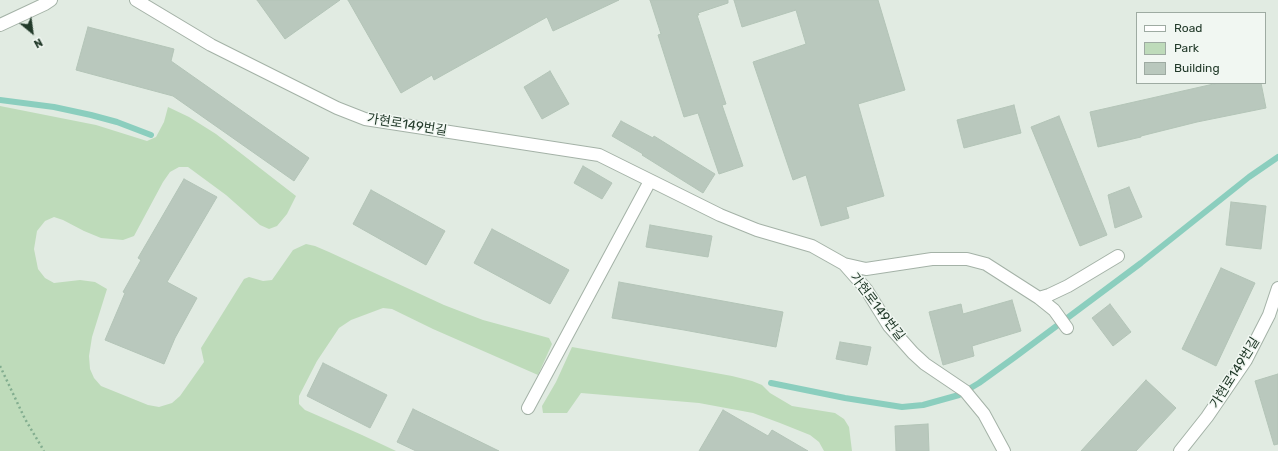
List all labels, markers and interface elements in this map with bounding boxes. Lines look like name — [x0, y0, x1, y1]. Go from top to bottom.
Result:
north arrow — [12, 12, 52, 52]
legend — [1136, 12, 1266, 84]
text: Road — [1174, 21, 1202, 35]
text: N — [31, 35, 45, 51]
text: Park — [1174, 41, 1199, 55]
text: Building — [1174, 61, 1220, 75]
street label: 가현로149번길 — [366, 111, 448, 139]
street label: 가현로149번길 — [846, 270, 908, 344]
street label: 가현로149번길 — [1207, 335, 1263, 411]

